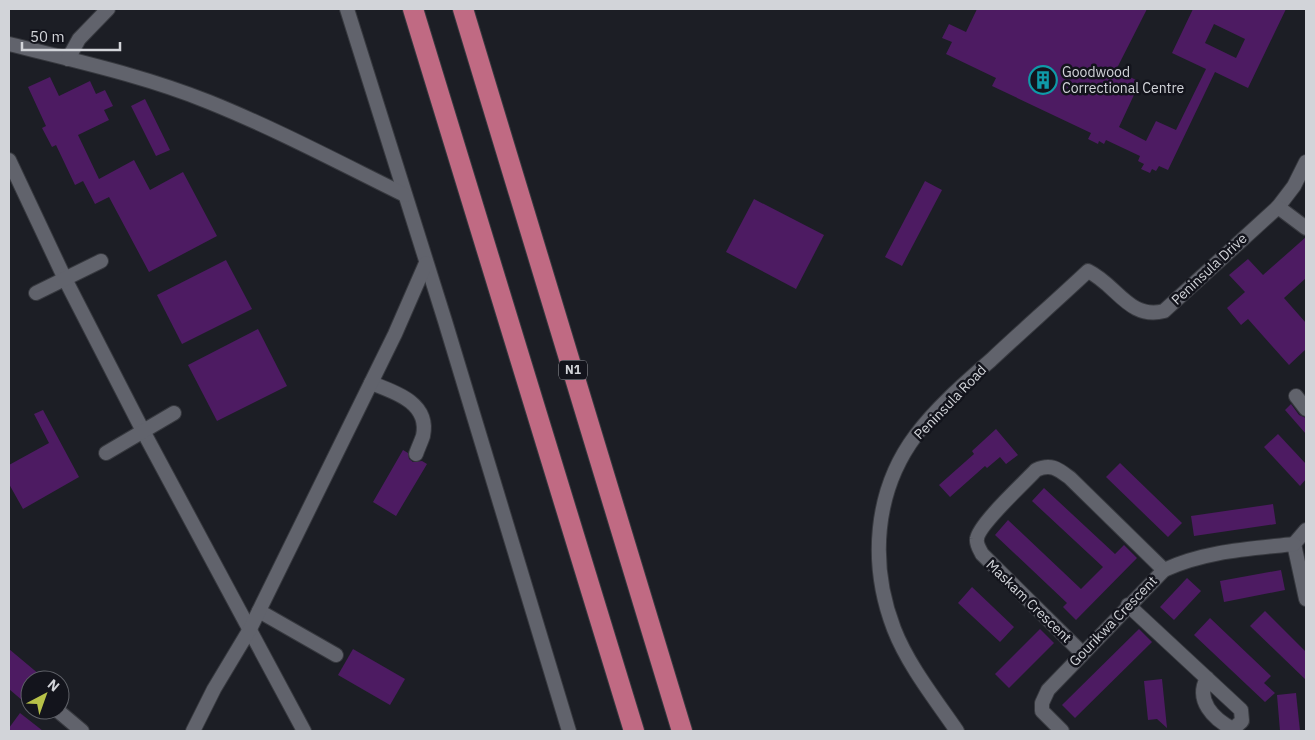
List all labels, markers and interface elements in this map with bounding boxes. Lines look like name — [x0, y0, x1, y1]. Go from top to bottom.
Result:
scale bar — [22, 20, 120, 52]
text: 50 m — [30, 27, 65, 46]
place label: Goodwood Correctional Centre — [1062, 63, 1185, 97]
building icon: Goodwood Correctional Centre — [1028, 65, 1058, 95]
street label: Peninsula Drive — [1167, 229, 1251, 309]
road number: N1 — [559, 360, 587, 380]
street label: Peninsula Road — [910, 361, 990, 443]
street label: Maskam Crescent — [983, 556, 1076, 646]
street label: Gourikwa Crescent — [1065, 572, 1161, 670]
north arrow — [20, 670, 70, 720]
text: N — [44, 675, 63, 695]

